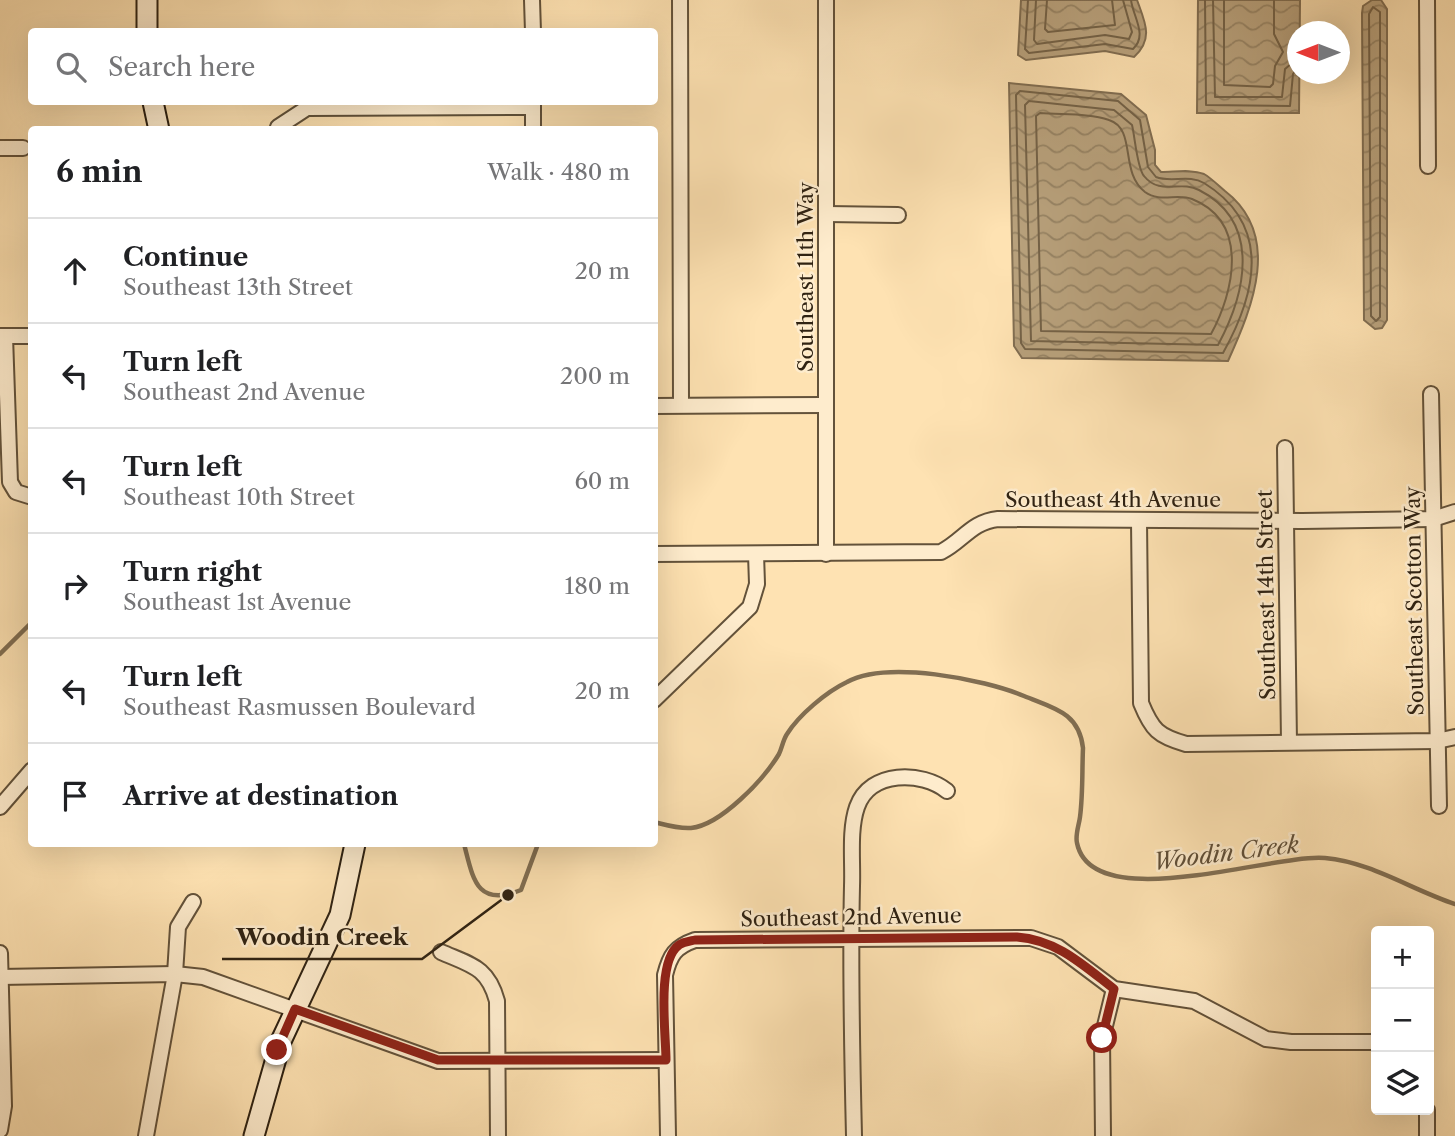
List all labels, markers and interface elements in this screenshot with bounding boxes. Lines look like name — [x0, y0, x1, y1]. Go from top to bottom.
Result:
north arrow — [1287, 21, 1350, 84]
search box — [28, 28, 658, 105]
icon: search — [52, 48, 90, 86]
text: Search here — [108, 51, 255, 83]
text: 6 min — [56, 153, 143, 190]
text: Walk · 480 m — [487, 158, 630, 186]
street label: Southeast 11th Way — [793, 182, 818, 372]
text: Continue — [123, 241, 248, 273]
icon: ahead — [56, 252, 94, 290]
text: 20 m — [575, 257, 630, 285]
text: Southeast 13th Street — [123, 273, 353, 301]
text: Turn left — [123, 346, 242, 378]
icon: left — [56, 357, 94, 395]
text: 200 m — [560, 362, 630, 390]
text: Southeast 2nd Avenue — [123, 378, 365, 406]
text: Turn left — [123, 451, 242, 483]
icon: left — [56, 462, 94, 500]
text: 60 m — [574, 467, 630, 495]
text: Southeast 10th Street — [123, 483, 355, 511]
street label: Southeast Scotton Way — [1399, 486, 1428, 716]
street label: Southeast 4th Avenue — [1005, 487, 1221, 512]
street label: Southeast 14th Street — [1252, 489, 1280, 700]
text: Turn right — [123, 556, 262, 588]
icon: right — [56, 567, 94, 605]
text: 180 m — [565, 572, 630, 600]
text: Southeast 1st Avenue — [123, 588, 351, 616]
text: Turn left — [123, 661, 242, 693]
icon: left — [56, 672, 94, 710]
text: 20 m — [575, 677, 630, 705]
text: Southeast Rasmussen Boulevard — [123, 693, 476, 721]
icon: arrive — [56, 777, 94, 815]
text: Arrive at destination — [123, 780, 398, 812]
water label: Woodin Creek — [1151, 830, 1301, 876]
street label: Southeast 2nd Avenue — [740, 903, 962, 931]
callout: Woodin Creek — [222, 915, 422, 959]
text: Woodin Creek — [235, 923, 409, 951]
map controls — [1371, 926, 1434, 1115]
button: + — [1371, 926, 1434, 989]
button: − — [1371, 989, 1434, 1052]
route start — [1086, 1022, 1117, 1053]
route end — [261, 1034, 292, 1065]
button: layers — [1371, 1052, 1434, 1115]

